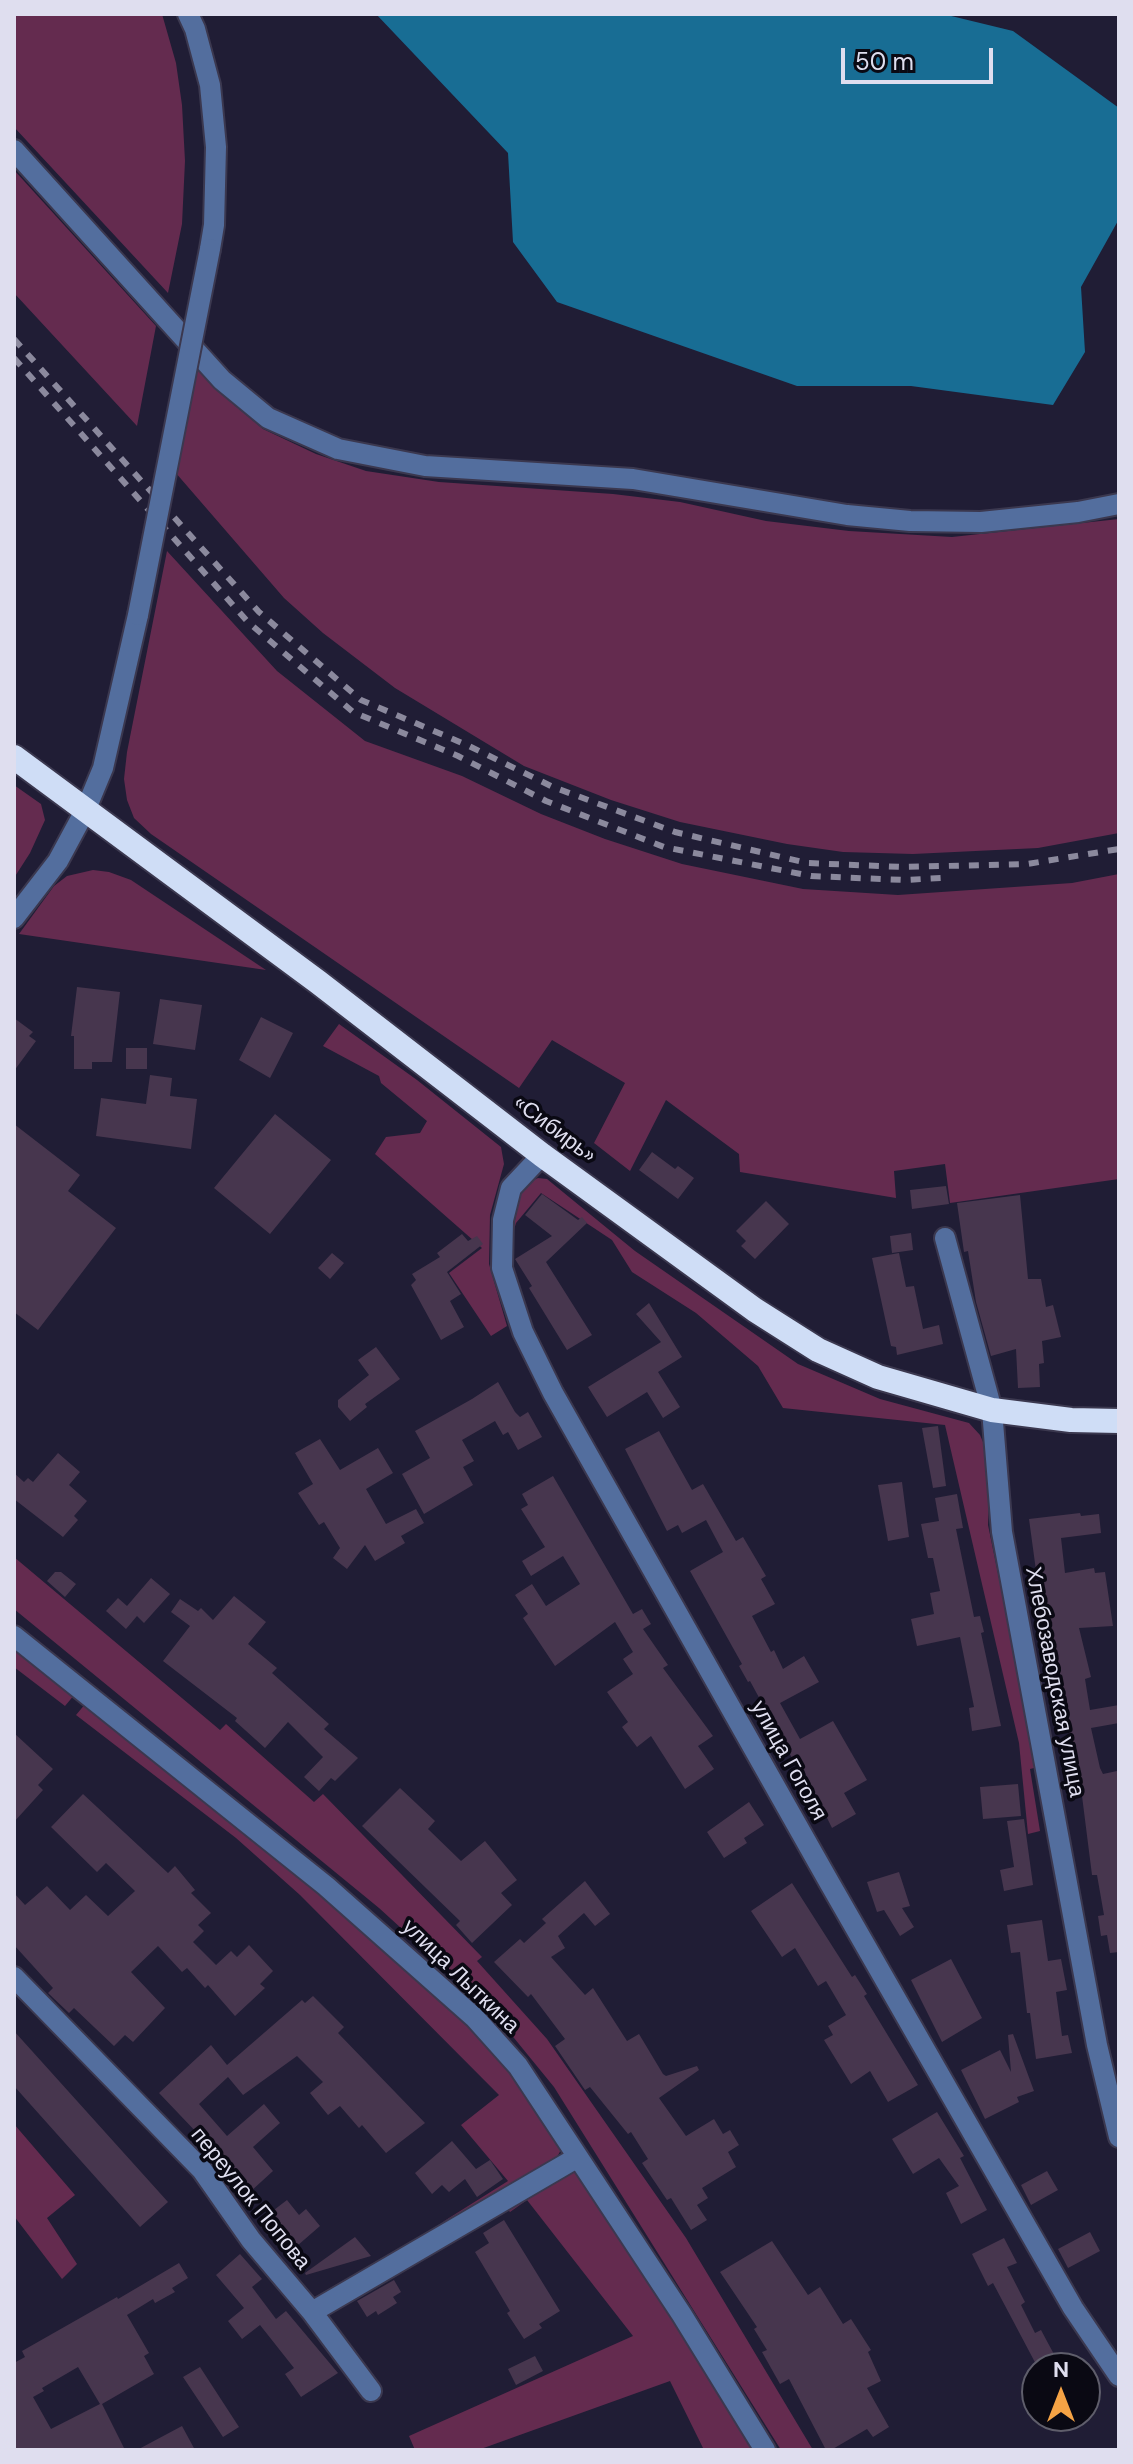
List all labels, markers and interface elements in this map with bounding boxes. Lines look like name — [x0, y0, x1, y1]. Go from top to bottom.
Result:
scale bar — [845, 32, 997, 82]
text: 50 m — [855, 46, 914, 77]
street label: «Сибирь» — [507, 1090, 601, 1170]
street label: Хлебозаводская улица — [1019, 1565, 1089, 1799]
street label: улица Гоголя — [744, 1696, 832, 1826]
street label: улица Лыткина — [396, 1914, 524, 2040]
street label: переулок Попова — [185, 2122, 315, 2276]
north arrow — [1021, 2352, 1101, 2432]
text: N — [1053, 2355, 1069, 2384]

